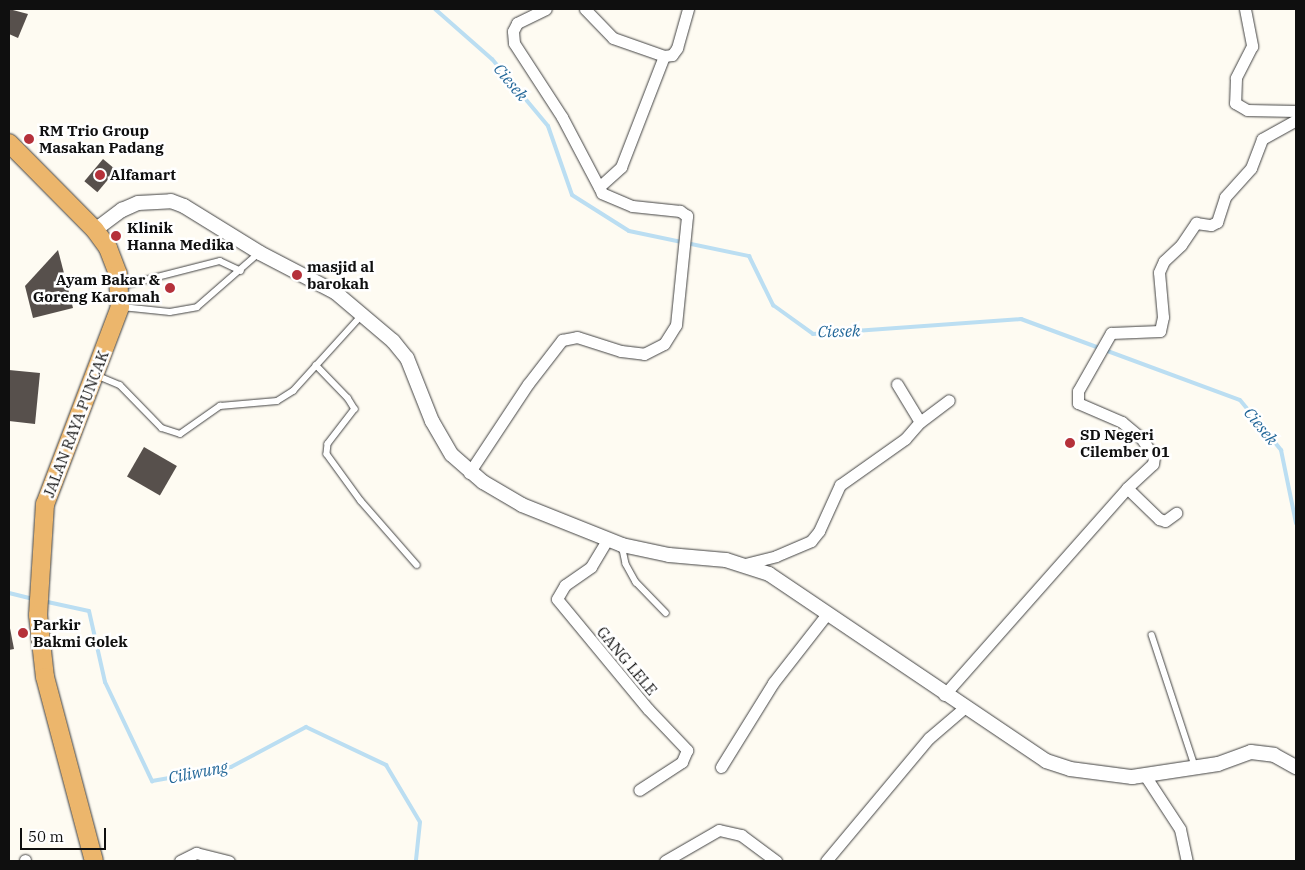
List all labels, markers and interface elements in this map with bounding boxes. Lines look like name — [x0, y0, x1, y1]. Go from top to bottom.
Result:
water label: Ciesek — [490, 59, 532, 105]
place label: RM Trio Group Masakan Padang — [39, 121, 164, 156]
marker: RM Trio Group Masakan Padang — [23, 133, 35, 145]
place label: Alfamart — [110, 166, 176, 184]
marker: Alfamart — [94, 169, 106, 181]
place label: Klinik Hanna Medika — [127, 218, 234, 253]
marker: Klinik Hanna Medika — [109, 229, 123, 243]
place label: masjid al barokah — [307, 257, 374, 292]
marker: masjid al barokah — [291, 269, 303, 281]
place label: Ayam Bakar & Goreng Karomah — [33, 270, 160, 305]
marker: Ayam Bakar & Goreng Karomah — [164, 282, 176, 294]
water label: Ciesek — [817, 321, 861, 341]
street label: JALAN RAYA PUNCAK — [40, 348, 112, 500]
water label: Ciesek — [1240, 403, 1282, 449]
place label: SD Negeri Cilember 01 — [1080, 425, 1170, 460]
marker: SD Negeri Cilember 01 — [1064, 437, 1076, 449]
place label: Parkir Bakmi Golek — [33, 615, 128, 650]
street label: GANG LELE — [593, 623, 661, 699]
marker: Parkir Bakmi Golek — [17, 627, 29, 639]
water label: Ciliwung — [167, 757, 229, 787]
scale bar — [22, 818, 109, 850]
text: 50 m — [28, 827, 64, 846]

